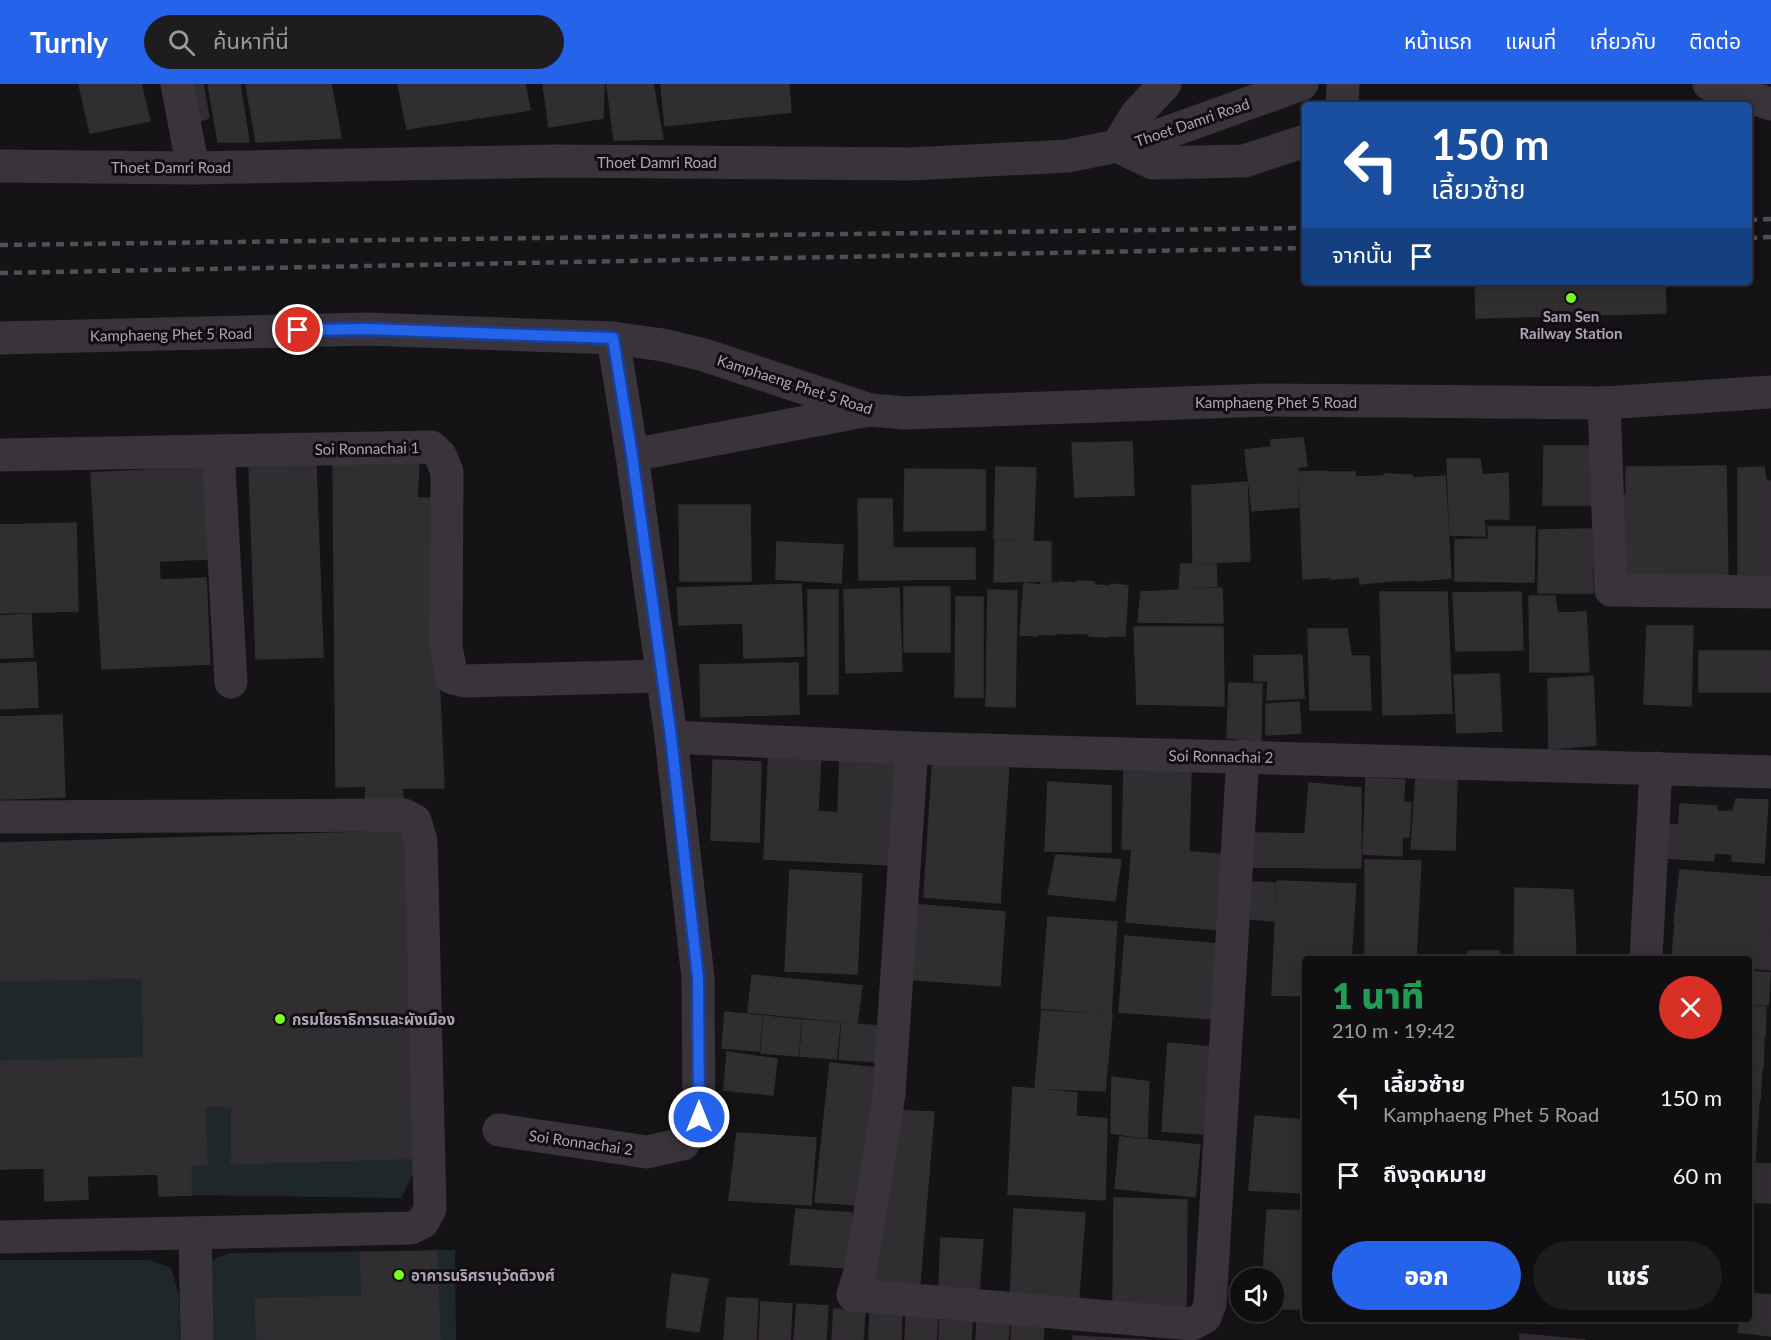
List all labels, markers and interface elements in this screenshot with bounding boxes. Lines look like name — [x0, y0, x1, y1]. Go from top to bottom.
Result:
search box — [144, 15, 564, 69]
text: Turnly — [30, 25, 108, 59]
icon: search — [165, 26, 198, 59]
text: ค้นหาที่นี่ — [213, 27, 289, 54]
text: หน้าแรก — [1404, 28, 1472, 53]
text: แผนที่ — [1505, 28, 1556, 53]
text: เกี่ยวกับ — [1589, 28, 1656, 53]
text: ติดต่อ — [1689, 28, 1741, 53]
street label: Thoet Damri Road — [1132, 94, 1252, 150]
text: 150 m — [1431, 119, 1549, 169]
icon: left — [1332, 126, 1410, 204]
street label: Thoet Damri Road — [597, 153, 717, 171]
street label: Thoet Damri Road — [111, 158, 231, 176]
text: เลี้ยวซ้าย — [1431, 172, 1525, 205]
icon: arrive — [1405, 240, 1438, 273]
text: จากนั้น — [1332, 241, 1393, 268]
marker: Sam Sen Railway Station — [1564, 291, 1578, 305]
pin — [272, 304, 323, 355]
place label: Sam Sen Railway Station — [1520, 307, 1622, 342]
icon: arrive — [281, 313, 314, 346]
street label: Kamphaeng Phet 5 Road — [90, 324, 252, 344]
street label: Kamphaeng Phet 5 Road — [715, 350, 875, 418]
street label: Kamphaeng Phet 5 Road — [1195, 393, 1357, 411]
street label: Soi Ronnachai 1 — [314, 438, 420, 458]
street label: Soi Ronnachai 2 — [1168, 746, 1274, 766]
text: 1 นาที — [1332, 973, 1424, 1017]
button: close — [1659, 976, 1722, 1039]
place label: กรมโยธาธิการและผังเมือง — [292, 1010, 455, 1028]
marker: กรมโยธาธิการและผังเมือง — [273, 1012, 287, 1026]
text: 210 m · 19:42 — [1332, 1018, 1455, 1042]
text: เลี้ยวซ้าย — [1383, 1070, 1465, 1097]
icon: left — [1332, 1081, 1365, 1114]
text: 150 m — [1660, 1084, 1722, 1111]
position arrow — [667, 1085, 731, 1149]
text: Kamphaeng Phet 5 Road — [1383, 1102, 1599, 1126]
street label: Soi Ronnachai 2 — [528, 1126, 634, 1158]
icon: arrive — [1332, 1159, 1365, 1192]
text: ถึงจุดหมาย — [1383, 1160, 1487, 1187]
text: 60 m — [1673, 1162, 1722, 1189]
button: ออก — [1332, 1241, 1521, 1310]
button: แชร์ — [1533, 1241, 1722, 1310]
place label: อาคารนริศรานุวัดติวงศ์ — [411, 1266, 555, 1285]
marker: อาคารนริศรานุวัดติวงศ์ — [392, 1268, 406, 1282]
map controls — [1230, 1268, 1284, 1322]
button: sound — [1230, 1268, 1284, 1322]

